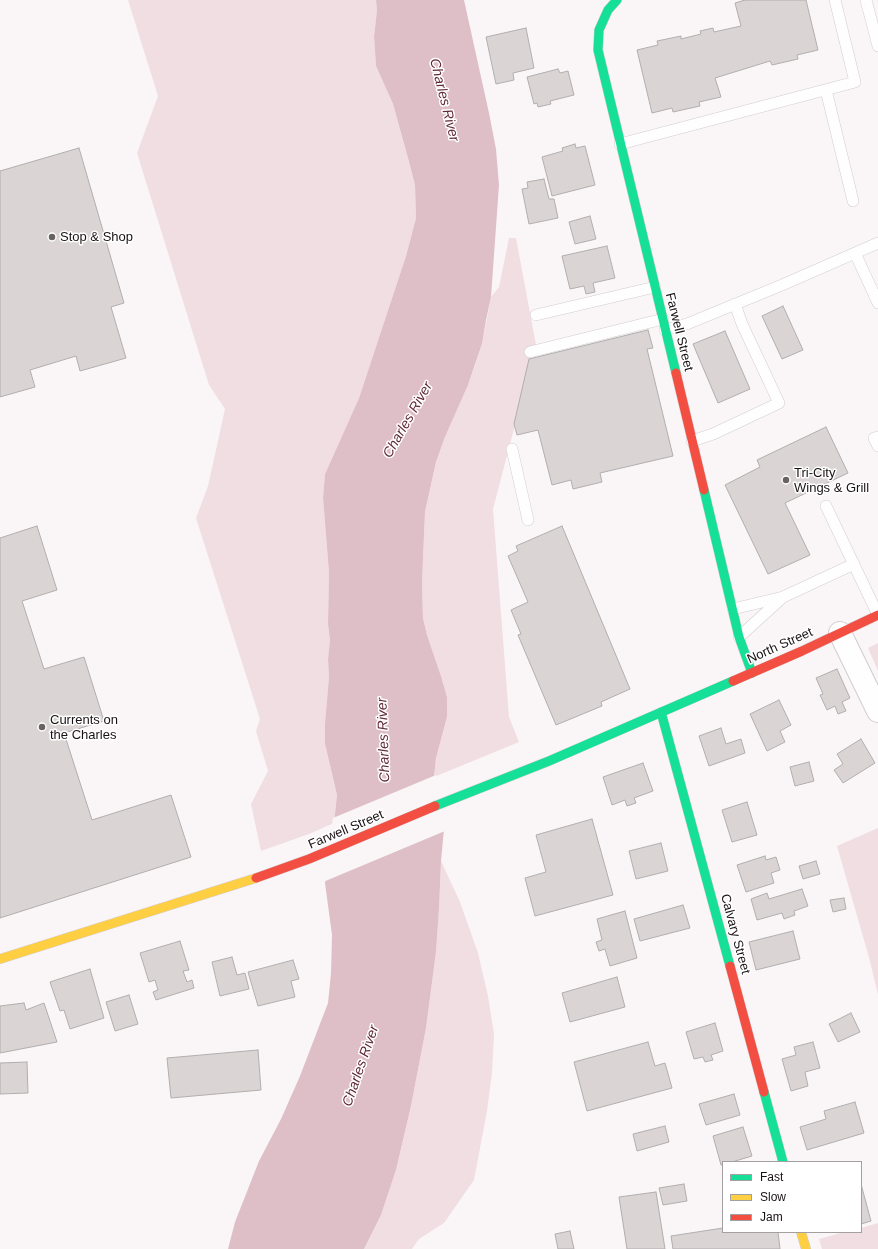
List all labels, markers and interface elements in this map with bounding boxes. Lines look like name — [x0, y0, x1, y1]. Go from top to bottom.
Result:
water label: Charles River — [426, 57, 462, 143]
place label: Stop & Shop — [60, 229, 133, 245]
marker: Stop & Shop — [47, 232, 57, 242]
street label: Farwell Street — [662, 291, 696, 373]
water label: Charles River — [380, 379, 436, 461]
place label: Tri-City Wings & Grill — [794, 465, 869, 496]
marker: Tri-City Wings & Grill — [781, 475, 791, 485]
street label: North Street — [745, 625, 815, 667]
water label: Charles River — [374, 697, 394, 783]
place label: Currents on the Charles — [50, 712, 118, 743]
marker: Currents on the Charles — [37, 722, 47, 732]
street label: Farwell Street — [306, 807, 386, 853]
street label: Calvary Street — [717, 892, 753, 976]
water label: Charles River — [339, 1023, 383, 1109]
legend — [722, 1161, 862, 1233]
text: Fast — [760, 1170, 783, 1184]
text: Slow — [760, 1190, 786, 1204]
text: Jam — [760, 1210, 783, 1224]

